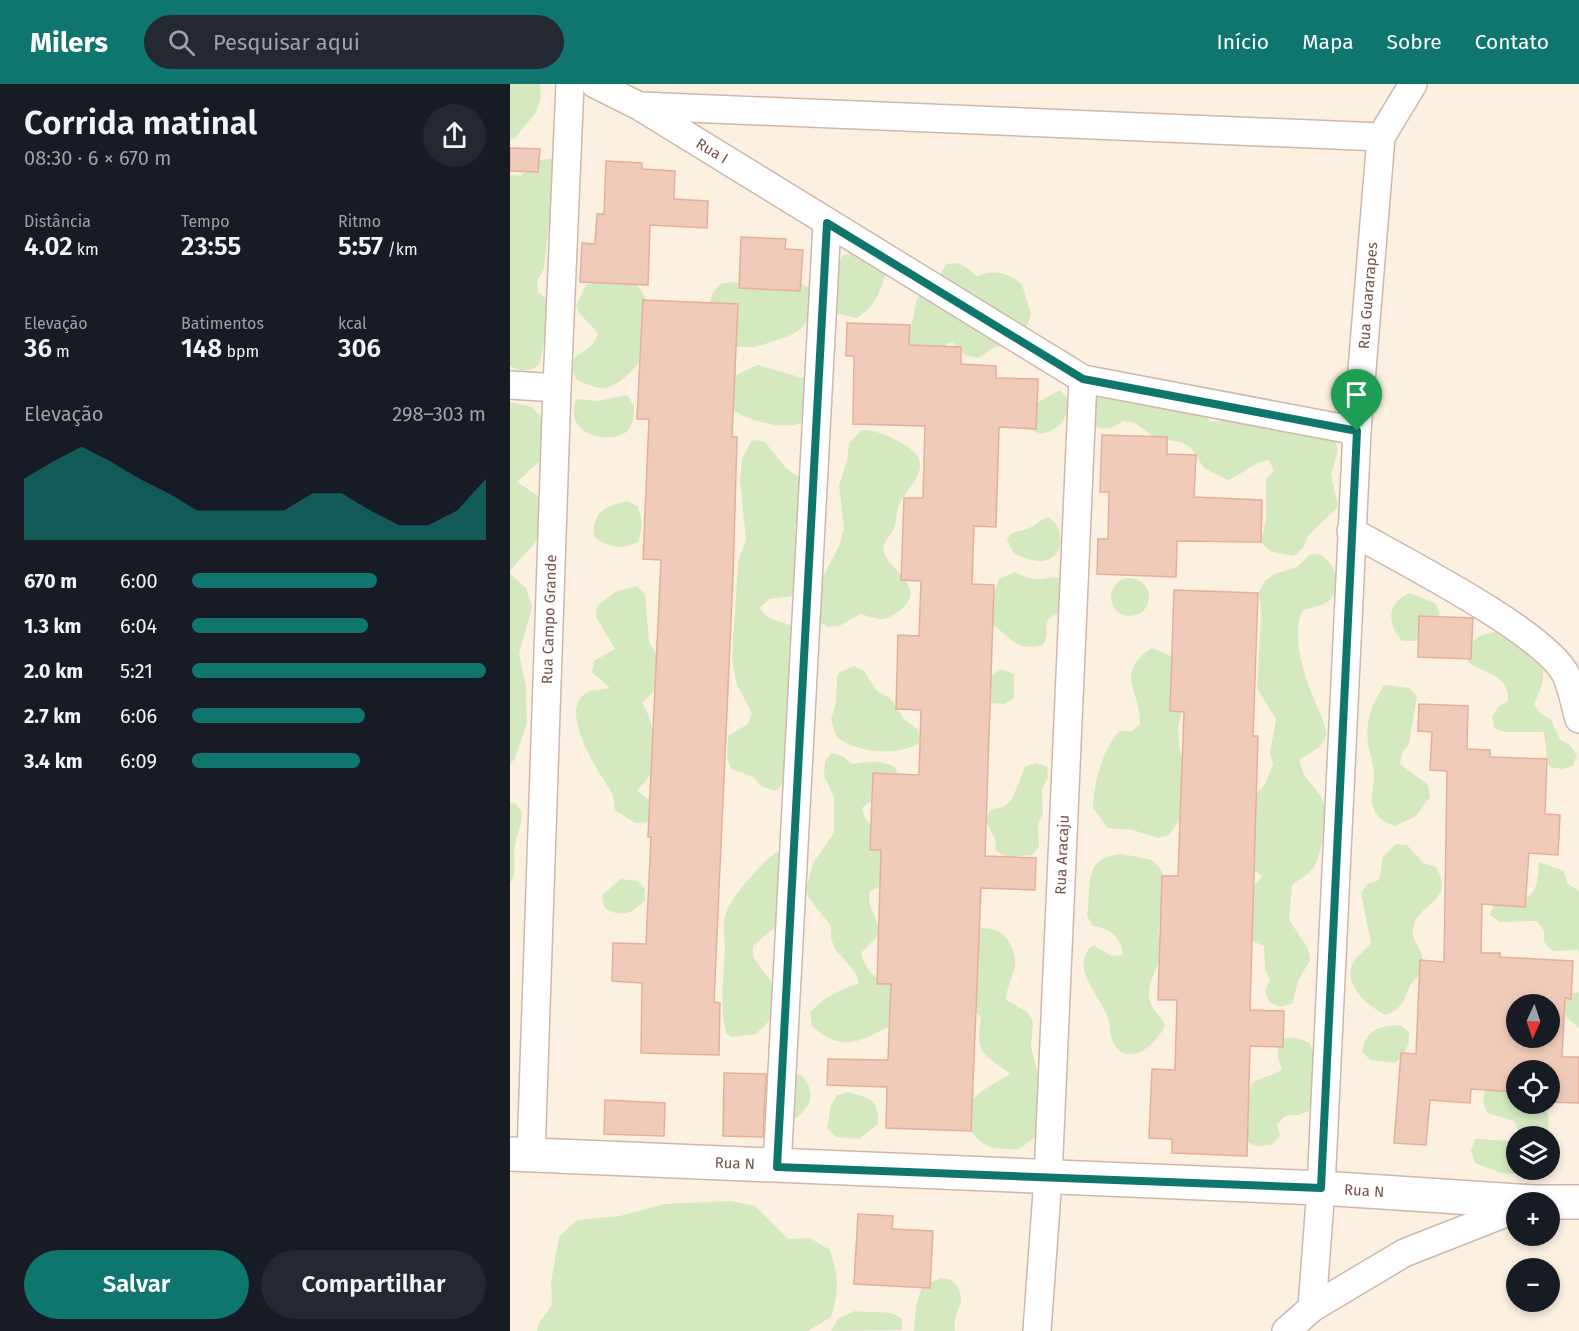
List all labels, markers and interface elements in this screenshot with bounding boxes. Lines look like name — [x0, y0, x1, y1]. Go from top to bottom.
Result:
search box — [144, 15, 564, 69]
text: Milers — [30, 26, 108, 59]
icon: search — [165, 26, 198, 59]
text: Pesquisar aqui — [213, 29, 360, 56]
text: Início — [1216, 29, 1269, 55]
text: Mapa — [1302, 29, 1354, 55]
text: Sobre — [1387, 29, 1442, 55]
text: Contato — [1475, 29, 1549, 55]
text: Corrida matinal — [24, 103, 257, 143]
button: share — [423, 104, 486, 167]
street label: Rua I — [693, 134, 731, 168]
text: 08:30 · 6 × 670 m — [24, 146, 171, 170]
text: Distância — [24, 212, 91, 231]
text: Tempo — [181, 212, 230, 231]
text: Ritmo — [338, 212, 381, 231]
text: 4.02 — [24, 231, 72, 262]
text: 23:55 — [181, 231, 241, 262]
text: 5:57 — [338, 231, 383, 262]
text: km — [72, 240, 99, 259]
text: /km — [383, 240, 418, 259]
street label: Rua Guararapes — [1355, 241, 1381, 350]
text: Elevação — [24, 314, 88, 333]
text: Batimentos — [181, 314, 264, 333]
text: kcal — [338, 314, 367, 333]
text: 36 — [24, 333, 52, 364]
text: 148 — [181, 333, 222, 364]
text: 306 — [338, 333, 381, 364]
text: m — [52, 342, 70, 361]
text: bpm — [222, 342, 259, 361]
pin — [1331, 369, 1382, 431]
icon: arrive — [1340, 378, 1373, 411]
text: Elevação — [24, 402, 103, 426]
text: 298–303 m — [392, 402, 486, 426]
street label: Rua Campo Grande — [538, 554, 560, 684]
text: 670 m — [24, 569, 77, 593]
text: 6:00 — [120, 569, 158, 593]
text: 1.3 km — [24, 614, 81, 638]
text: 6:04 — [120, 614, 157, 638]
text: 2.0 km — [24, 659, 83, 683]
text: 5:21 — [120, 659, 153, 683]
text: 2.7 km — [24, 704, 81, 728]
text: 6:06 — [120, 704, 157, 728]
text: 3.4 km — [24, 749, 83, 773]
text: 6:09 — [120, 749, 157, 773]
street label: Rua Aracaju — [1051, 814, 1073, 895]
north arrow — [1506, 994, 1560, 1048]
map controls — [1506, 994, 1560, 1312]
button: locate — [1506, 1060, 1560, 1114]
button: layers — [1506, 1126, 1560, 1180]
street label: Rua N — [714, 1154, 755, 1173]
street label: Rua N — [1344, 1181, 1385, 1201]
button: + — [1506, 1192, 1560, 1246]
button: Salvar — [24, 1250, 249, 1319]
button: Compartilhar — [261, 1250, 486, 1319]
button: − — [1506, 1258, 1560, 1312]

